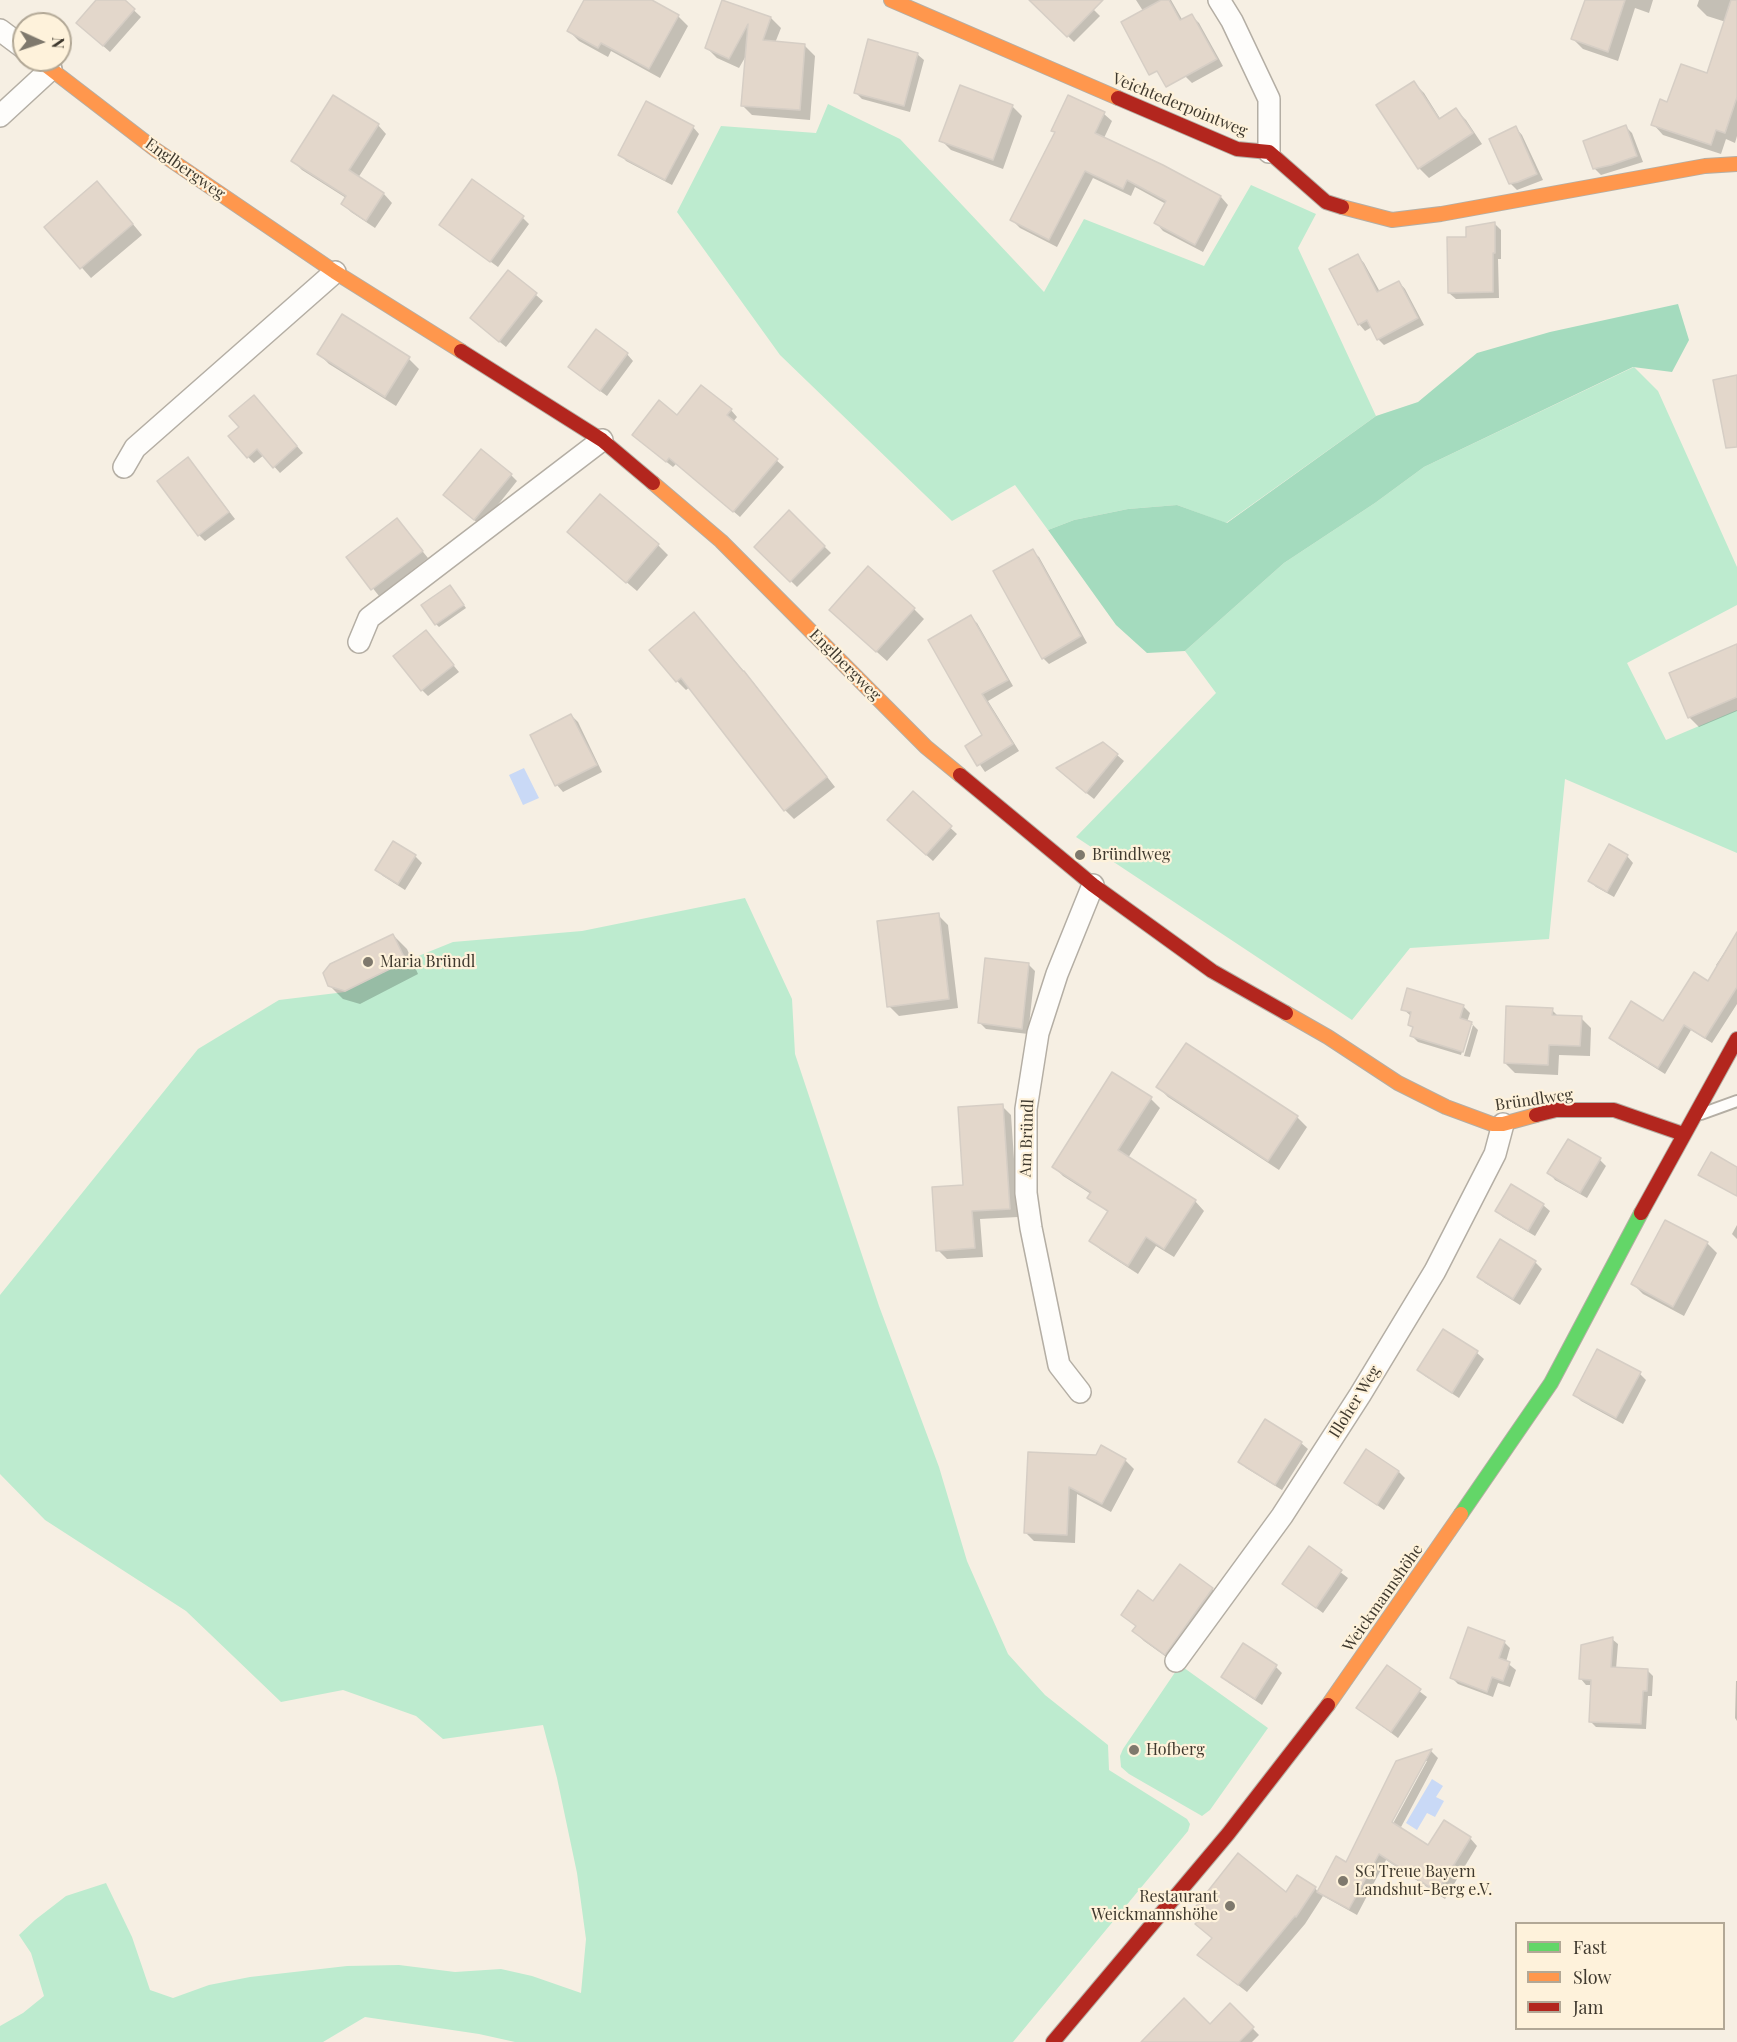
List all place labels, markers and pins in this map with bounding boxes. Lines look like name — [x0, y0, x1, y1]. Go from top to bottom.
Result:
place label: Bründlweg — [1092, 845, 1170, 865]
marker: Bründlweg — [1073, 848, 1087, 862]
place label: Maria Bründl — [380, 952, 475, 972]
marker: Maria Bründl — [361, 955, 375, 969]
place label: Hofberg — [1146, 1740, 1205, 1760]
marker: Hofberg — [1127, 1743, 1141, 1757]
place label: SG Treue Bayern Landshut-Berg e.V. — [1355, 1862, 1492, 1900]
marker: SG Treue Bayern Landshut-Berg e.V. — [1336, 1874, 1350, 1888]
place label: Restaurant Weickmannshöhe — [1091, 1887, 1218, 1925]
marker: Restaurant Weickmannshöhe — [1223, 1899, 1237, 1913]

